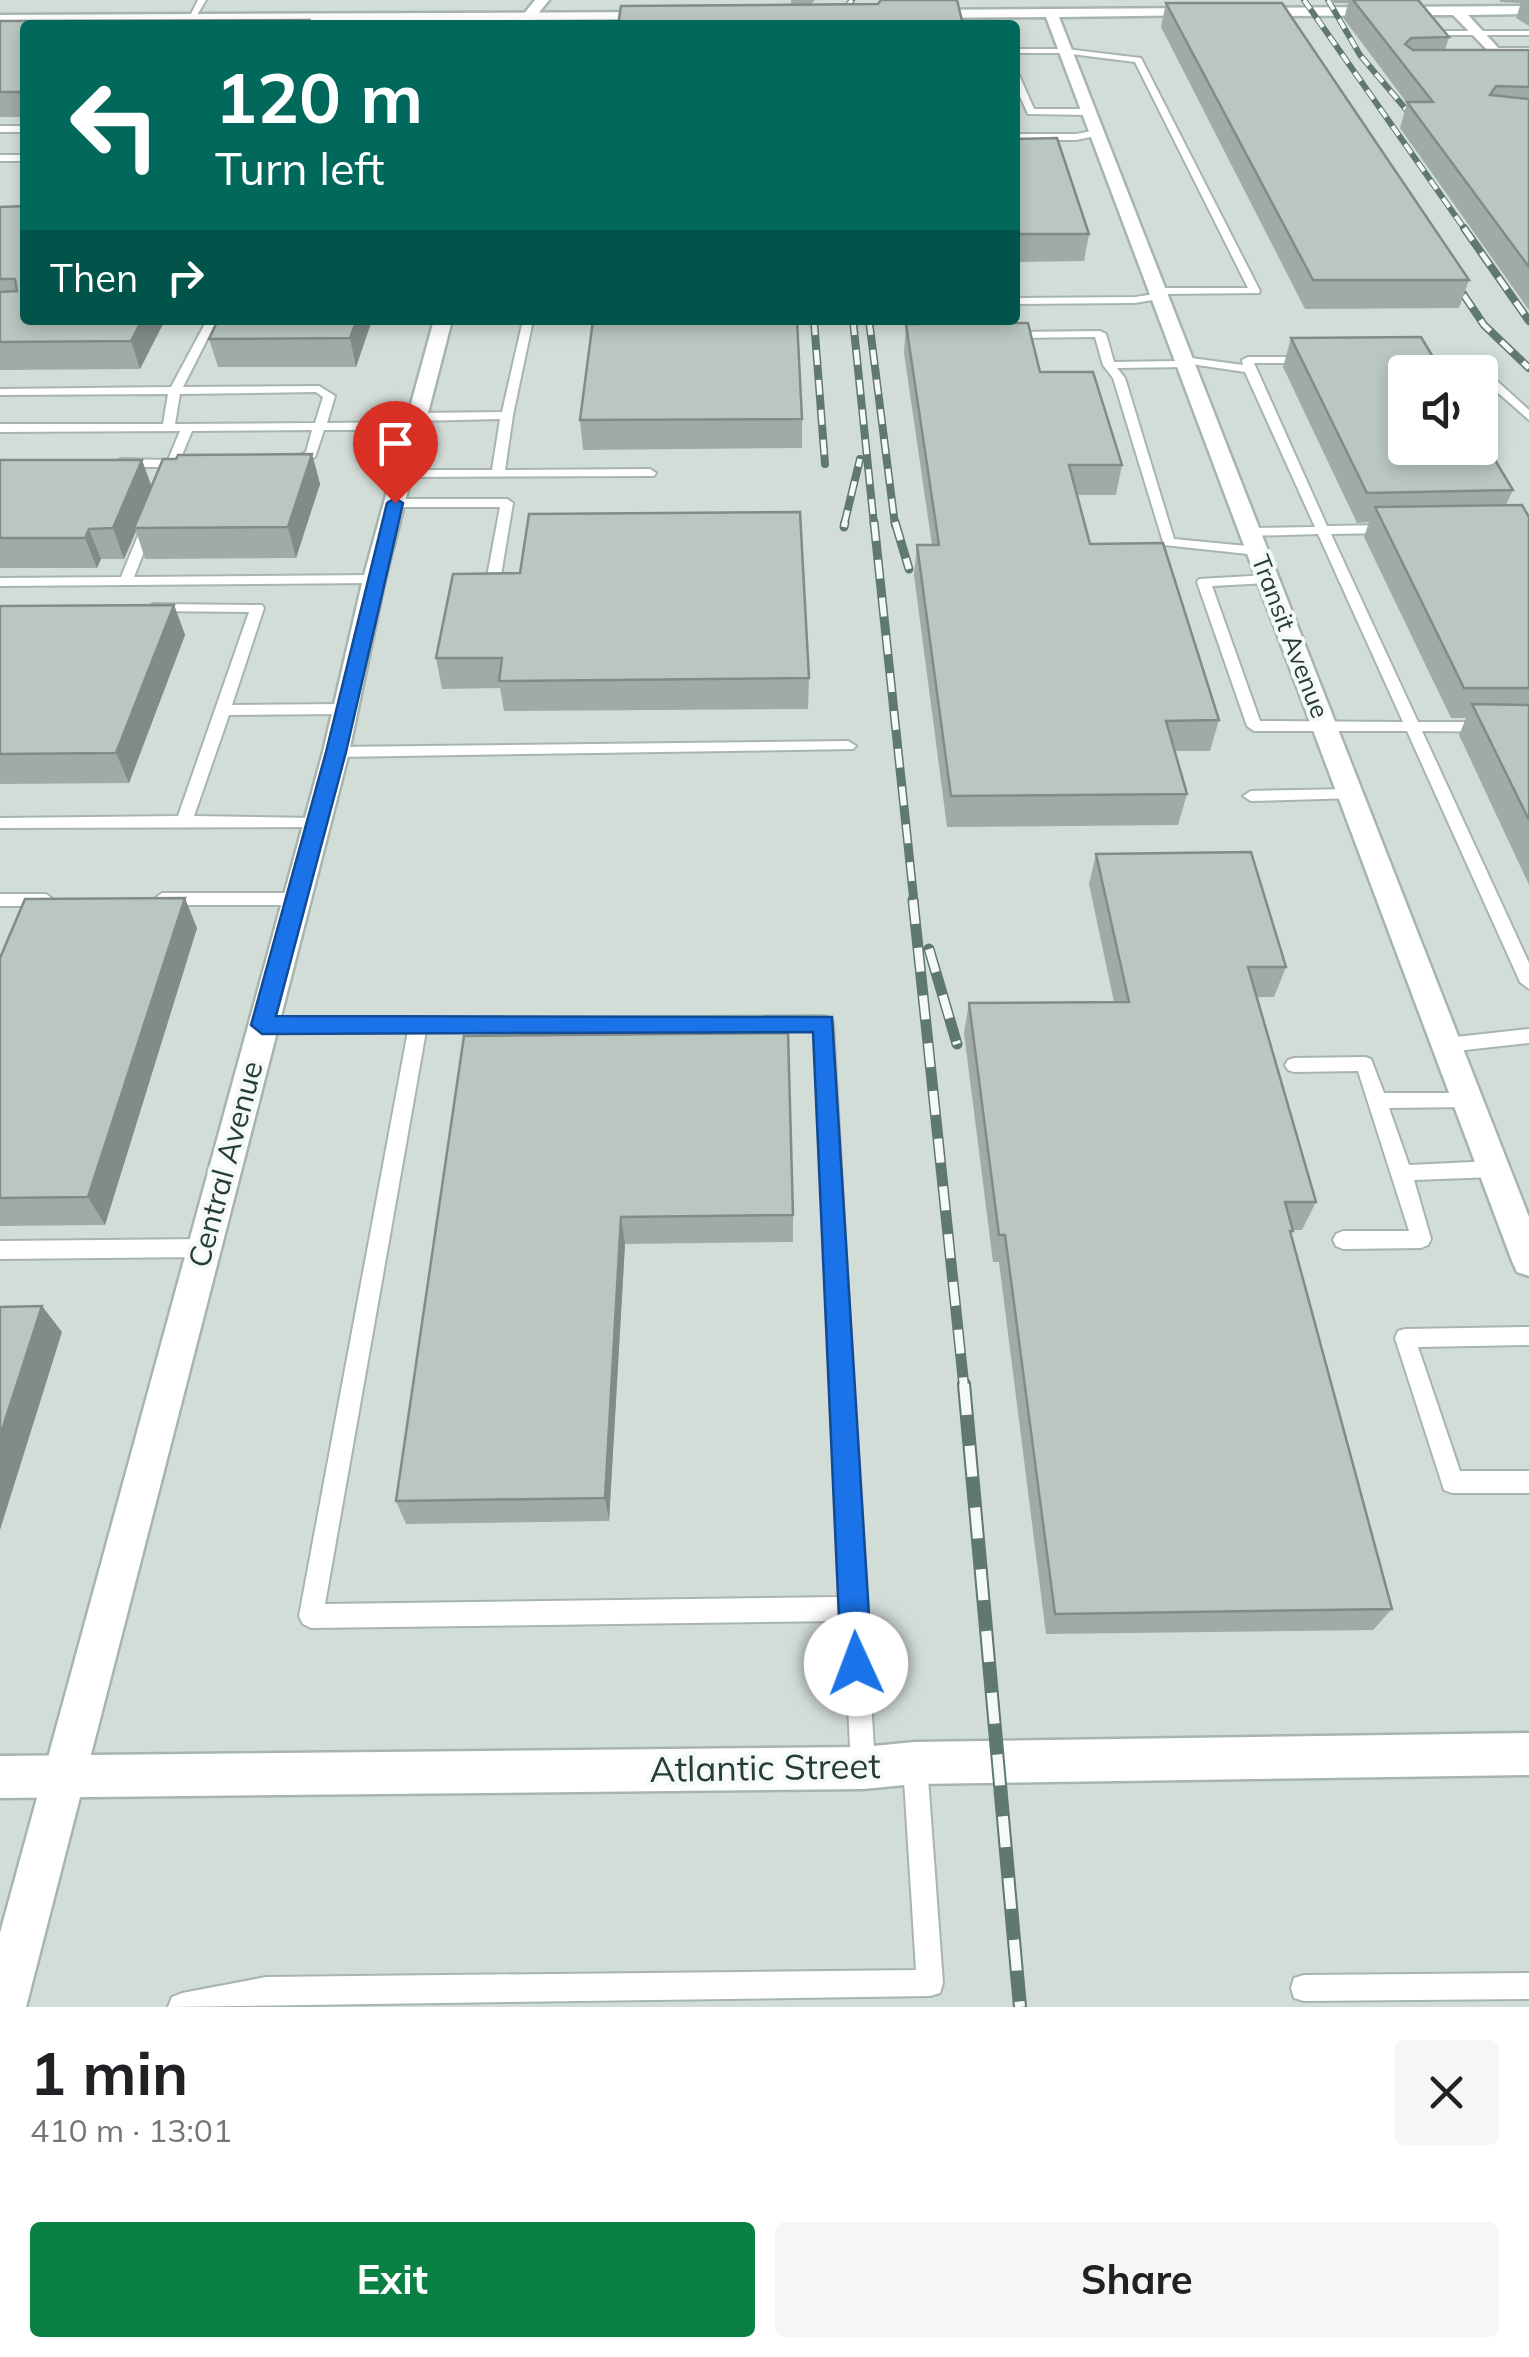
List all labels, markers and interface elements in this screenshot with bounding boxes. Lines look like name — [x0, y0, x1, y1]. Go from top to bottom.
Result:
text: 120 m — [215, 53, 423, 141]
icon: left — [50, 60, 180, 190]
text: Turn left — [215, 140, 384, 196]
icon: right — [158, 250, 213, 305]
text: Then — [50, 254, 138, 302]
map controls — [1388, 355, 1498, 465]
button: sound — [1388, 355, 1498, 465]
pin — [353, 401, 438, 504]
icon: arrive — [368, 416, 423, 471]
street label: Transit Avenue — [1246, 550, 1336, 722]
street label: Central Avenue — [179, 1057, 271, 1271]
position arrow — [804, 1612, 908, 1716]
street label: Atlantic Street — [649, 1743, 881, 1791]
text: 1 min — [30, 2035, 188, 2110]
button: close — [1394, 2040, 1499, 2145]
text: 410 m · 13:01 — [30, 2110, 232, 2150]
button: Exit — [30, 2222, 755, 2337]
button: Share — [775, 2222, 1499, 2337]

